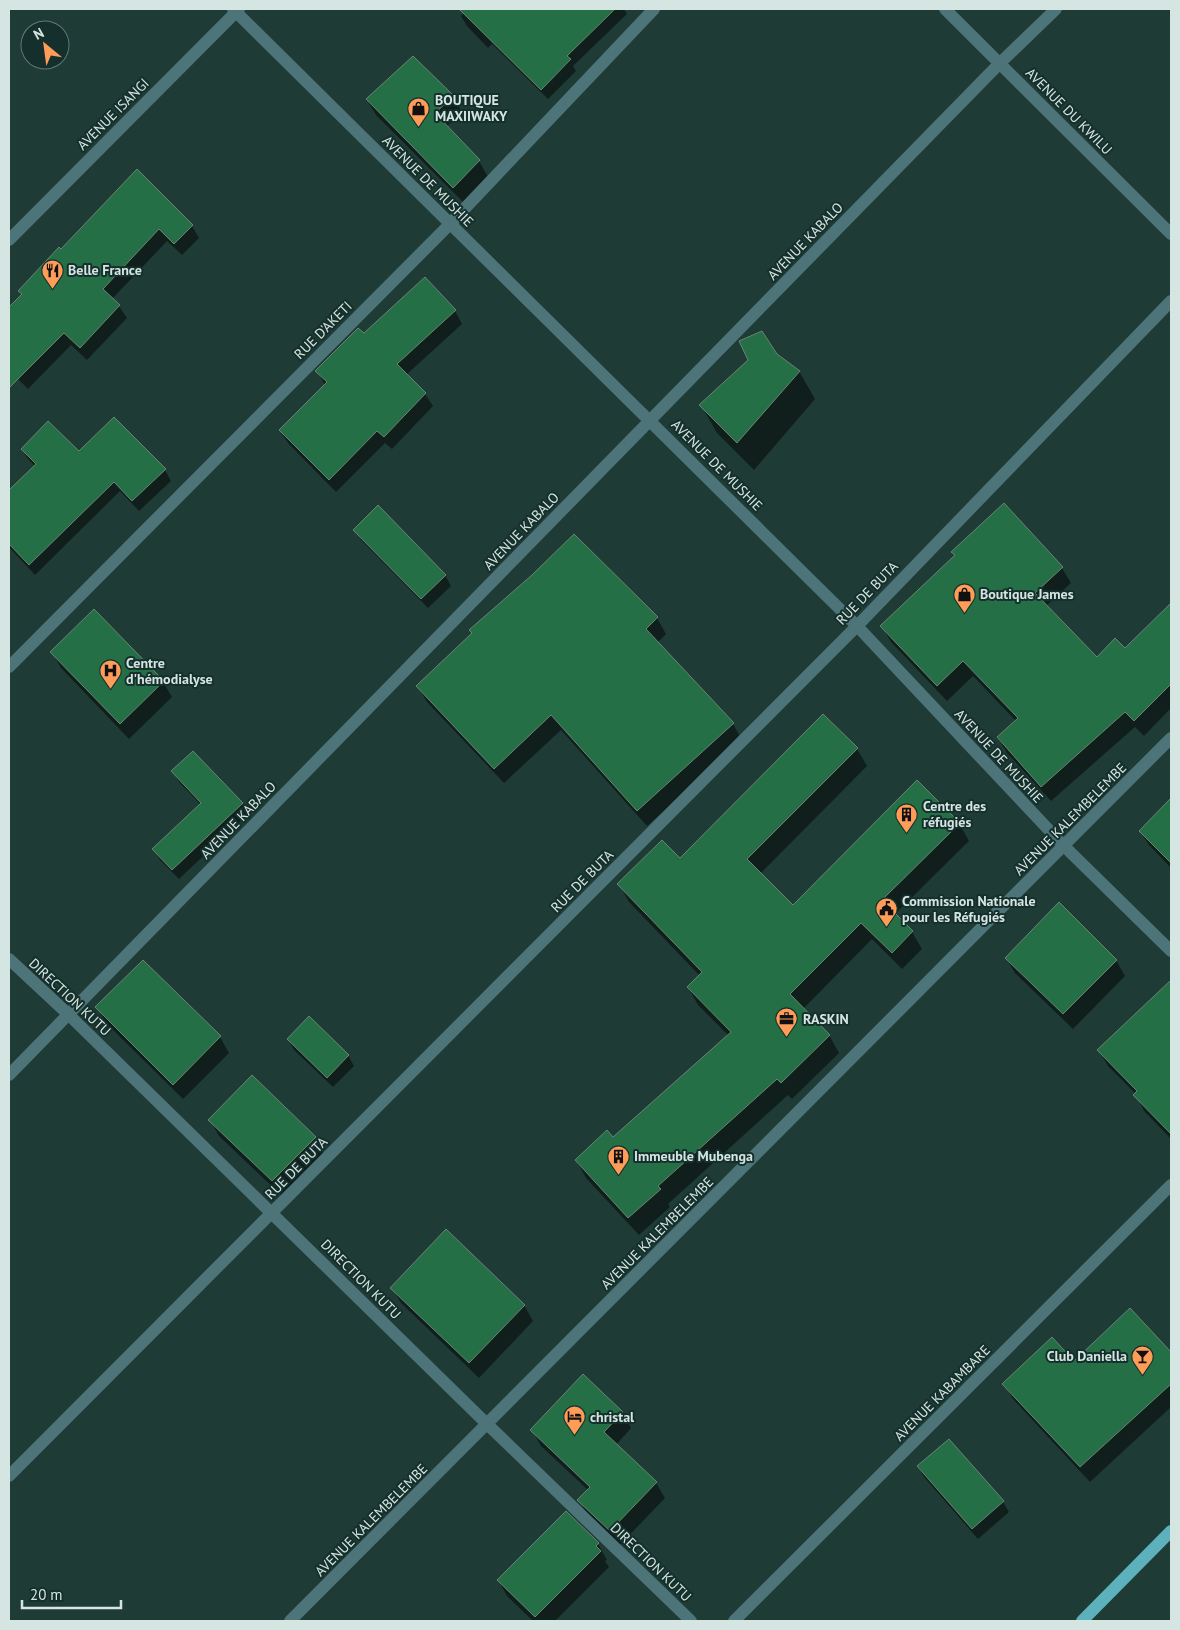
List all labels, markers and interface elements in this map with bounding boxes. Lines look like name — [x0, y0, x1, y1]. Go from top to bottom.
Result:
north arrow — [20, 20, 70, 70]
text: N — [30, 24, 47, 44]
street label: AVENUE DU KWILU — [1022, 64, 1116, 158]
street label: AVENUE ISANGI — [73, 74, 153, 154]
place label: BOUTIQUE MAXIIWAKY — [435, 91, 508, 125]
shop icon: BOUTIQUE MAXIIWAKY — [407, 96, 431, 127]
street label: AVENUE DE MUSHIE — [379, 132, 477, 230]
street label: AVENUE KABALO — [763, 198, 847, 284]
restaurant icon: Belle France — [40, 258, 64, 289]
place label: Belle France — [68, 261, 142, 279]
street label: RUE D'AKETI — [290, 297, 356, 363]
street label: AVENUE DE MUSHIE — [668, 416, 766, 514]
street label: AVENUE KABALO — [479, 488, 563, 574]
street label: RUE DE BUTA — [832, 557, 902, 629]
shop icon: Boutique James — [952, 582, 976, 613]
place label: Boutique James — [980, 585, 1074, 603]
place label: Centre d'hémodialyse — [126, 654, 213, 688]
hospital icon: Centre d'hémodialyse — [98, 659, 122, 690]
street label: AVENUE DE MUSHIE — [951, 705, 1047, 807]
street label: AVENUE KALEMBELEMBE — [1010, 759, 1130, 879]
street label: AVENUE KABALO — [196, 777, 280, 863]
place label: Centre des réfugiés — [923, 797, 986, 831]
building icon: Centre des réfugiés — [895, 802, 919, 833]
street label: RUE DE BUTA — [547, 845, 618, 916]
place label: Commission Nationale pour les Réfugiés — [902, 892, 1036, 926]
public building icon: Commission Nationale pour les Réfugiés — [874, 897, 898, 928]
street label: DIRECTION KUTU — [25, 954, 115, 1040]
office icon: RASKIN — [775, 1007, 799, 1038]
place label: RASKIN — [803, 1010, 849, 1028]
street label: RUE DE BUTA — [261, 1132, 332, 1203]
building icon: Immeuble Mubenga — [606, 1144, 630, 1175]
place label: Immeuble Mubenga — [634, 1147, 753, 1165]
street label: AVENUE KALEMBELEMBE — [597, 1173, 717, 1293]
street label: DIRECTION KUTU — [317, 1235, 405, 1323]
street label: AVENUE KABAMBARE — [890, 1341, 994, 1445]
bar icon: Club Daniella — [1131, 1344, 1155, 1375]
place label: Club Daniella — [1047, 1347, 1127, 1365]
hotel icon: christal — [562, 1405, 586, 1436]
place label: christal — [590, 1408, 635, 1426]
street label: AVENUE KALEMBELEMBE — [311, 1460, 431, 1580]
street label: DIRECTION KUTU — [607, 1519, 695, 1605]
scale bar — [22, 1578, 121, 1610]
text: 20 m — [30, 1585, 63, 1604]

